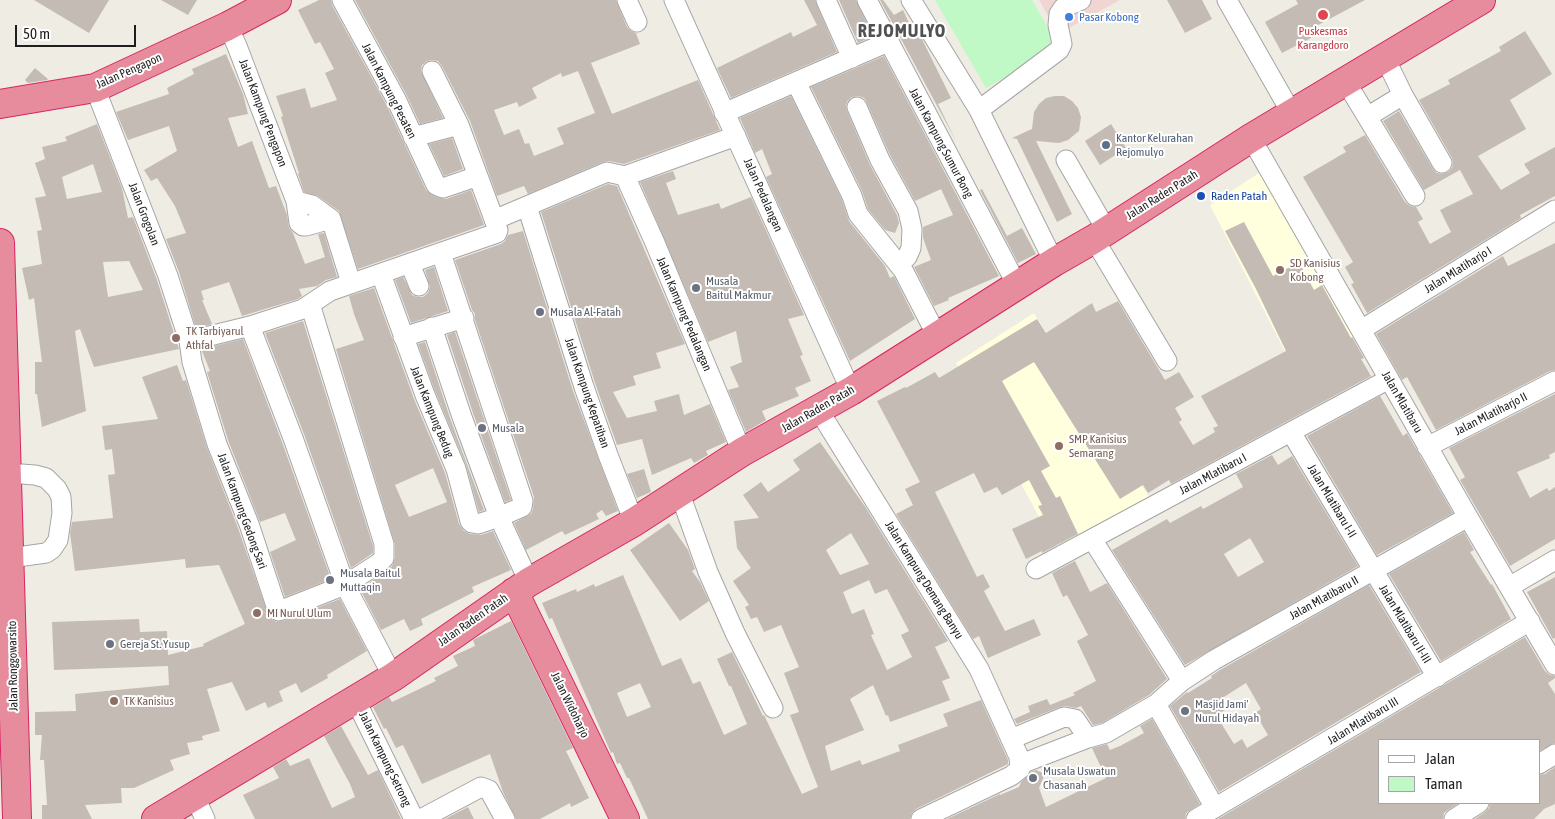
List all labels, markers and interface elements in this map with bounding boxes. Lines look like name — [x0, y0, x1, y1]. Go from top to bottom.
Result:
marker: Puskesmas Karangdoro — [1316, 8, 1330, 22]
place label: Pasar Kobong — [1079, 10, 1139, 24]
marker: Pasar Kobong — [1063, 11, 1075, 23]
scale bar — [18, 15, 139, 47]
district label: REJOMULYO — [857, 20, 947, 42]
place label: Puskesmas Karangdoro — [1297, 24, 1349, 52]
text: 50 m — [23, 25, 50, 42]
street label: Jalan Kampung Pesaten — [359, 41, 419, 141]
street label: Jalan Pengapon — [94, 50, 164, 92]
street label: Jalan Kampung Pengapon — [236, 57, 290, 169]
street label: Jalan Kampung Sumur Bong — [906, 86, 976, 200]
place label: Kantor Kelurahan Rejomulyo — [1116, 131, 1193, 159]
marker: Kantor Kelurahan Rejomulyo — [1100, 139, 1112, 151]
street label: Jalan Pedalangan — [740, 156, 786, 234]
street label: Jalan Raden Patah — [1123, 167, 1201, 223]
street label: Jalan Grogolan — [125, 180, 163, 248]
place label: Raden Patah — [1211, 189, 1267, 203]
marker: Raden Patah — [1195, 190, 1207, 202]
street label: Jalan Mlatiharjo I — [1422, 244, 1494, 296]
street label: Jalan Kampung Pedalangan — [653, 255, 715, 373]
place label: SD Kanisius Kobong — [1290, 256, 1340, 284]
marker: SD Kanisius Kobong — [1274, 264, 1286, 276]
place label: Musala Baitul Makmur — [706, 274, 771, 302]
marker: Musala Baitul Makmur — [690, 282, 702, 294]
place label: Musala Al-Fatah — [550, 305, 621, 319]
marker: Musala Al-Fatah — [534, 306, 546, 318]
place label: TK Tarbiyarul Athfal — [186, 324, 244, 352]
marker: TK Tarbiyarul Athfal — [170, 332, 182, 344]
street label: Jalan Kampung Kepatihan — [561, 336, 613, 450]
street label: Jalan Kampung Bedug — [407, 364, 457, 460]
street label: Jalan Mlatibaru — [1378, 368, 1426, 436]
street label: Jalan Raden Patah — [779, 382, 857, 436]
street label: Jalan Mlatiharjo II — [1452, 389, 1530, 439]
place label: Musala — [492, 421, 524, 435]
marker: Musala — [476, 422, 488, 434]
place label: SMP Kanisius Semarang — [1069, 432, 1126, 460]
marker: SMP Kanisius Semarang — [1053, 440, 1065, 452]
street label: Jalan Mlatibaru I — [1177, 450, 1249, 498]
street label: Jalan Kampung Gedong Sari — [214, 451, 270, 571]
street label: Jalan Mlatibaru I-II — [1304, 462, 1360, 540]
street label: Jalan Kampung Demang Banyu — [882, 518, 966, 642]
place label: Musala Baitul Muttaqin — [340, 566, 401, 594]
street label: Jalan Mlatibaru II — [1287, 573, 1361, 623]
marker: Musala Baitul Muttaqin — [324, 574, 336, 586]
street label: Jalan Mlatibaru II-III — [1376, 582, 1434, 666]
street label: Jalan Raden Patah — [435, 591, 511, 649]
place label: MI Nurul Ulum — [267, 606, 331, 620]
marker: MI Nurul Ulum — [251, 607, 263, 619]
street label: Jalan Ronggowarsito — [5, 621, 21, 711]
place label: Gereja St. Yusup — [120, 637, 190, 651]
marker: Gereja St. Yusup — [104, 638, 116, 650]
street label: Jalan Widoharjo — [548, 670, 592, 740]
place label: TK Kanisius — [124, 694, 174, 708]
street label: Jalan Mlatibaru III — [1325, 694, 1401, 748]
marker: TK Kanisius — [108, 695, 120, 707]
place label: Masjid Jami' Nurul Hidayah — [1195, 697, 1259, 725]
marker: Masjid Jami' Nurul Hidayah — [1179, 705, 1191, 717]
street label: Jalan Kampung Setrong — [356, 709, 414, 809]
legend — [1378, 739, 1540, 804]
text: Jalan — [1425, 750, 1455, 767]
place label: Musala Uswatun Chasanah — [1043, 764, 1116, 792]
marker: Musala Uswatun Chasanah — [1027, 772, 1039, 784]
text: Taman — [1425, 775, 1463, 792]

